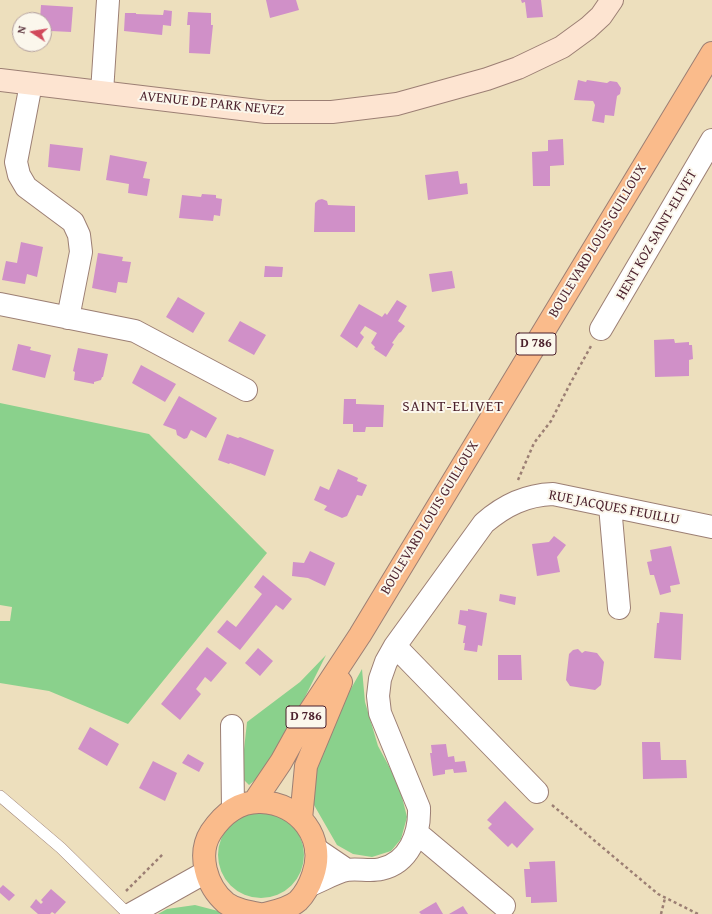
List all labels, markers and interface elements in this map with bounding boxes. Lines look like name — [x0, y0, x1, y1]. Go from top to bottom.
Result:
north arrow — [12, 12, 52, 52]
text: N — [13, 24, 30, 35]
street label: AVENUE DE PARK NEVEZ — [139, 88, 285, 120]
street label: BOULEVARD LOUIS GUILLOUX — [545, 161, 651, 321]
street label: HENT KOZ SAINT-ELIVET — [613, 167, 701, 303]
road number: D 786 — [516, 333, 556, 355]
district label: SAINT-ELIVET — [402, 398, 504, 416]
street label: BOULEVARD LOUIS GUILLOUX — [377, 438, 483, 598]
street label: RUE JACQUES FEUILLU — [547, 487, 681, 529]
road number: D 786 — [286, 706, 326, 728]

